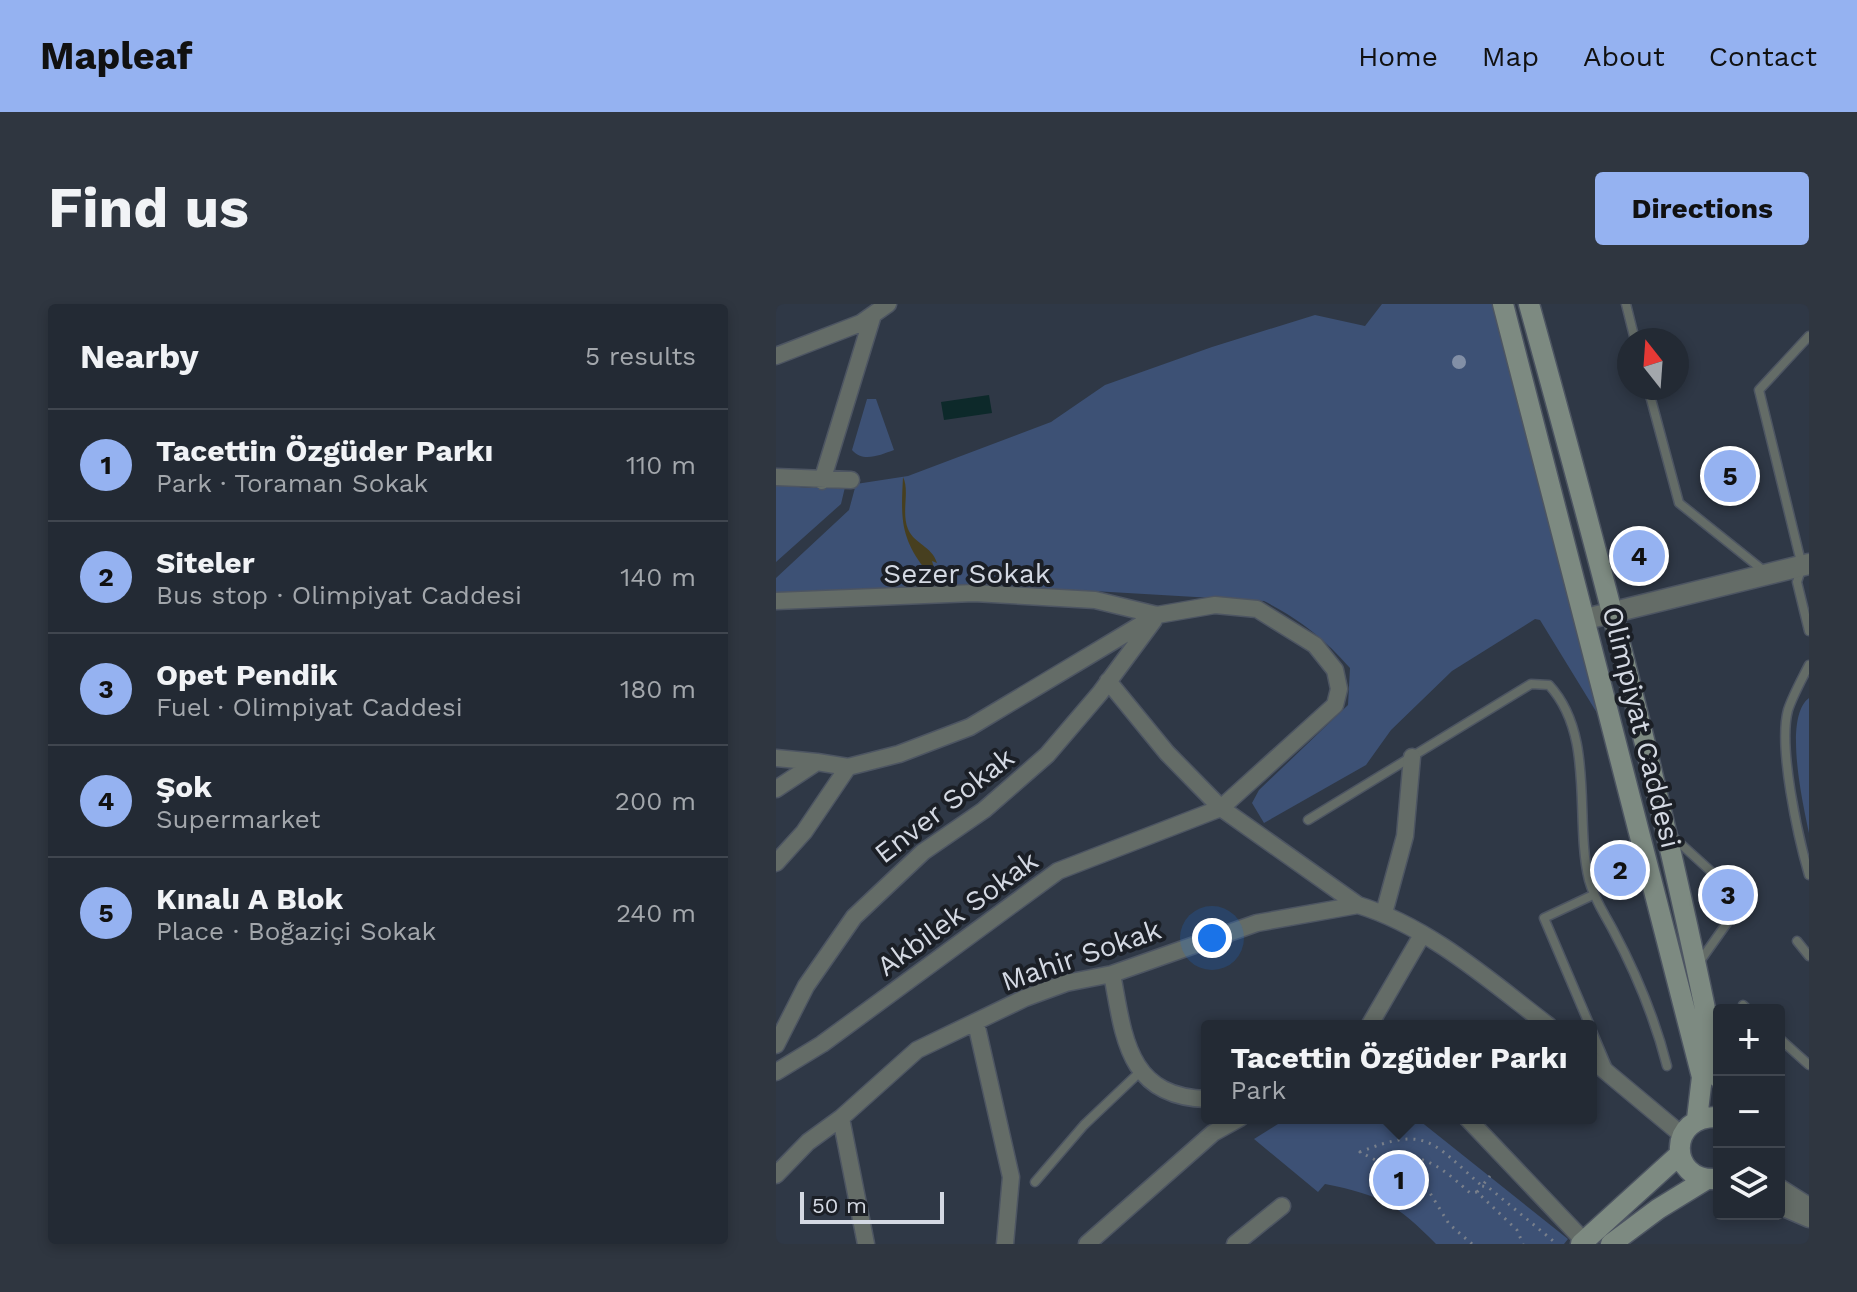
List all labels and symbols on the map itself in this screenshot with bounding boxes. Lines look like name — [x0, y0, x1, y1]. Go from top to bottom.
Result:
north arrow — [1617, 328, 1689, 400]
pin: 5 — [1704, 446, 1756, 506]
pin: 4 — [1613, 526, 1665, 586]
street label: Sezer Sokak — [883, 557, 1051, 590]
street label: Olimpiyat Caddesi — [1596, 603, 1688, 851]
street label: Enver Sokak — [868, 741, 1021, 870]
pin: 2 — [1594, 840, 1646, 900]
street label: Akbilek Sokak — [870, 844, 1044, 983]
pin: 3 — [1702, 865, 1754, 925]
street label: Mahir Sokak — [997, 913, 1165, 998]
your location — [1192, 918, 1232, 958]
pin: 1 — [1373, 1150, 1425, 1210]
scale bar — [800, 1188, 944, 1224]

